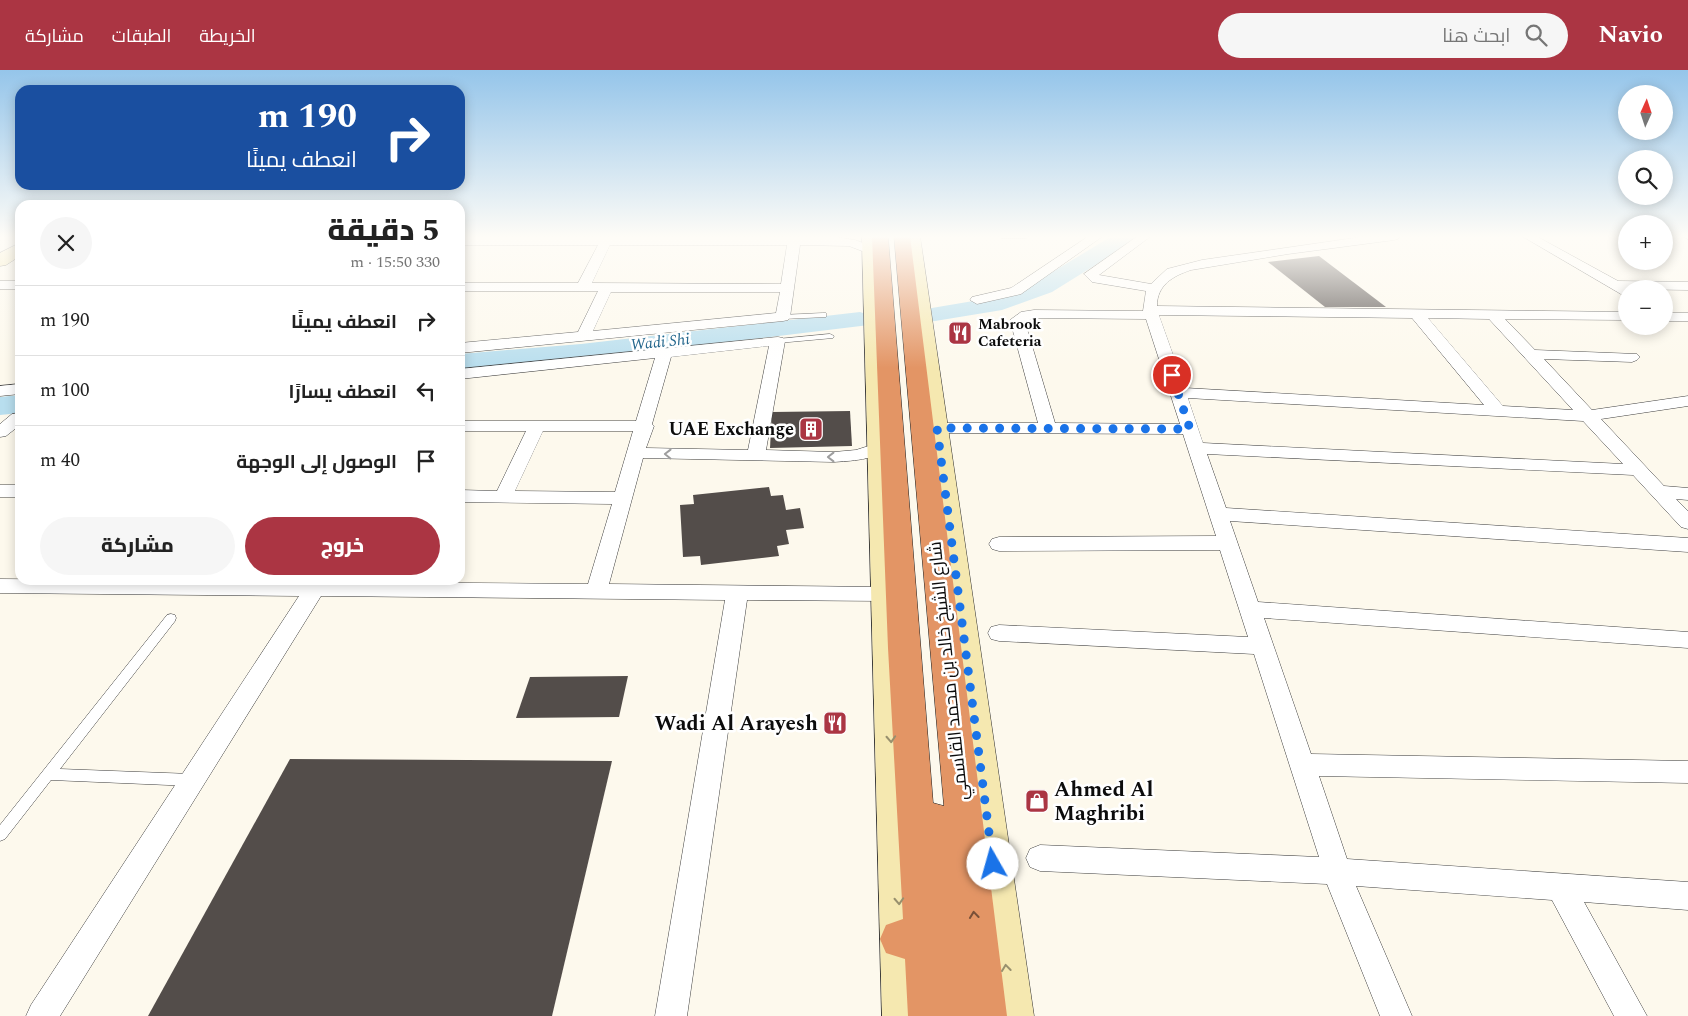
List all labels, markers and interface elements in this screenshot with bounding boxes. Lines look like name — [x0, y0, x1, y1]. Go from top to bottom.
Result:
search box — [1218, 13, 1568, 58]
text: Navio — [1598, 17, 1663, 53]
icon: search — [1522, 21, 1550, 49]
text: ابحث هنا — [1442, 22, 1510, 51]
text: مشاركة — [25, 23, 84, 50]
text: الطبقات — [112, 23, 171, 50]
text: الخريطة — [199, 23, 256, 50]
north arrow — [1618, 85, 1672, 140]
map controls — [1618, 85, 1673, 335]
text: 190 m — [258, 90, 357, 143]
icon: right — [375, 105, 440, 170]
text: انعطف يمينًا — [246, 144, 357, 177]
button: search — [1618, 150, 1673, 205]
text: 5 دقيقة — [327, 208, 440, 254]
button: + — [1618, 215, 1673, 270]
button: close — [40, 217, 92, 269]
text: 330 m · 15:50 — [350, 250, 440, 274]
button: − — [1618, 280, 1673, 335]
text: 190 m — [40, 306, 90, 335]
icon: right — [412, 307, 440, 335]
text: انعطف يمينًا — [291, 308, 397, 337]
place label: Mabrook Cafeteria — [978, 313, 1042, 353]
restaurant icon: Mabrook Cafeteria — [947, 320, 973, 346]
water label: Wadi Shi — [629, 327, 691, 357]
pin — [1151, 354, 1193, 396]
icon: arrive — [1158, 361, 1186, 389]
text: 100 m — [40, 376, 90, 405]
icon: left — [412, 377, 440, 405]
text: انعطف يسارًا — [289, 378, 397, 407]
place label: UAE Exchange — [668, 416, 794, 443]
building icon: UAE Exchange — [798, 416, 824, 442]
text: 40 m — [40, 446, 80, 475]
icon: arrive — [412, 447, 440, 475]
text: الوصول إلى الوجهة — [236, 448, 397, 477]
one-way arrow — [664, 448, 672, 459]
one-way arrow — [827, 452, 834, 462]
button: مشاركة — [40, 517, 235, 575]
button: خروج — [245, 517, 440, 575]
street label: شارع الشيخ خالد بن محمد القاسمي — [921, 540, 976, 802]
place label: Wadi Al Arayesh — [654, 708, 818, 740]
restaurant icon: Wadi Al Arayesh — [822, 710, 848, 736]
one-way arrow — [886, 735, 897, 743]
place label: Ahmed Al Maghribi — [1054, 774, 1153, 830]
shop icon: Ahmed Al Maghribi — [1024, 788, 1050, 814]
position arrow — [966, 837, 1018, 889]
one-way arrow — [894, 897, 905, 905]
one-way arrow — [969, 911, 980, 919]
one-way arrow — [1001, 963, 1012, 971]

